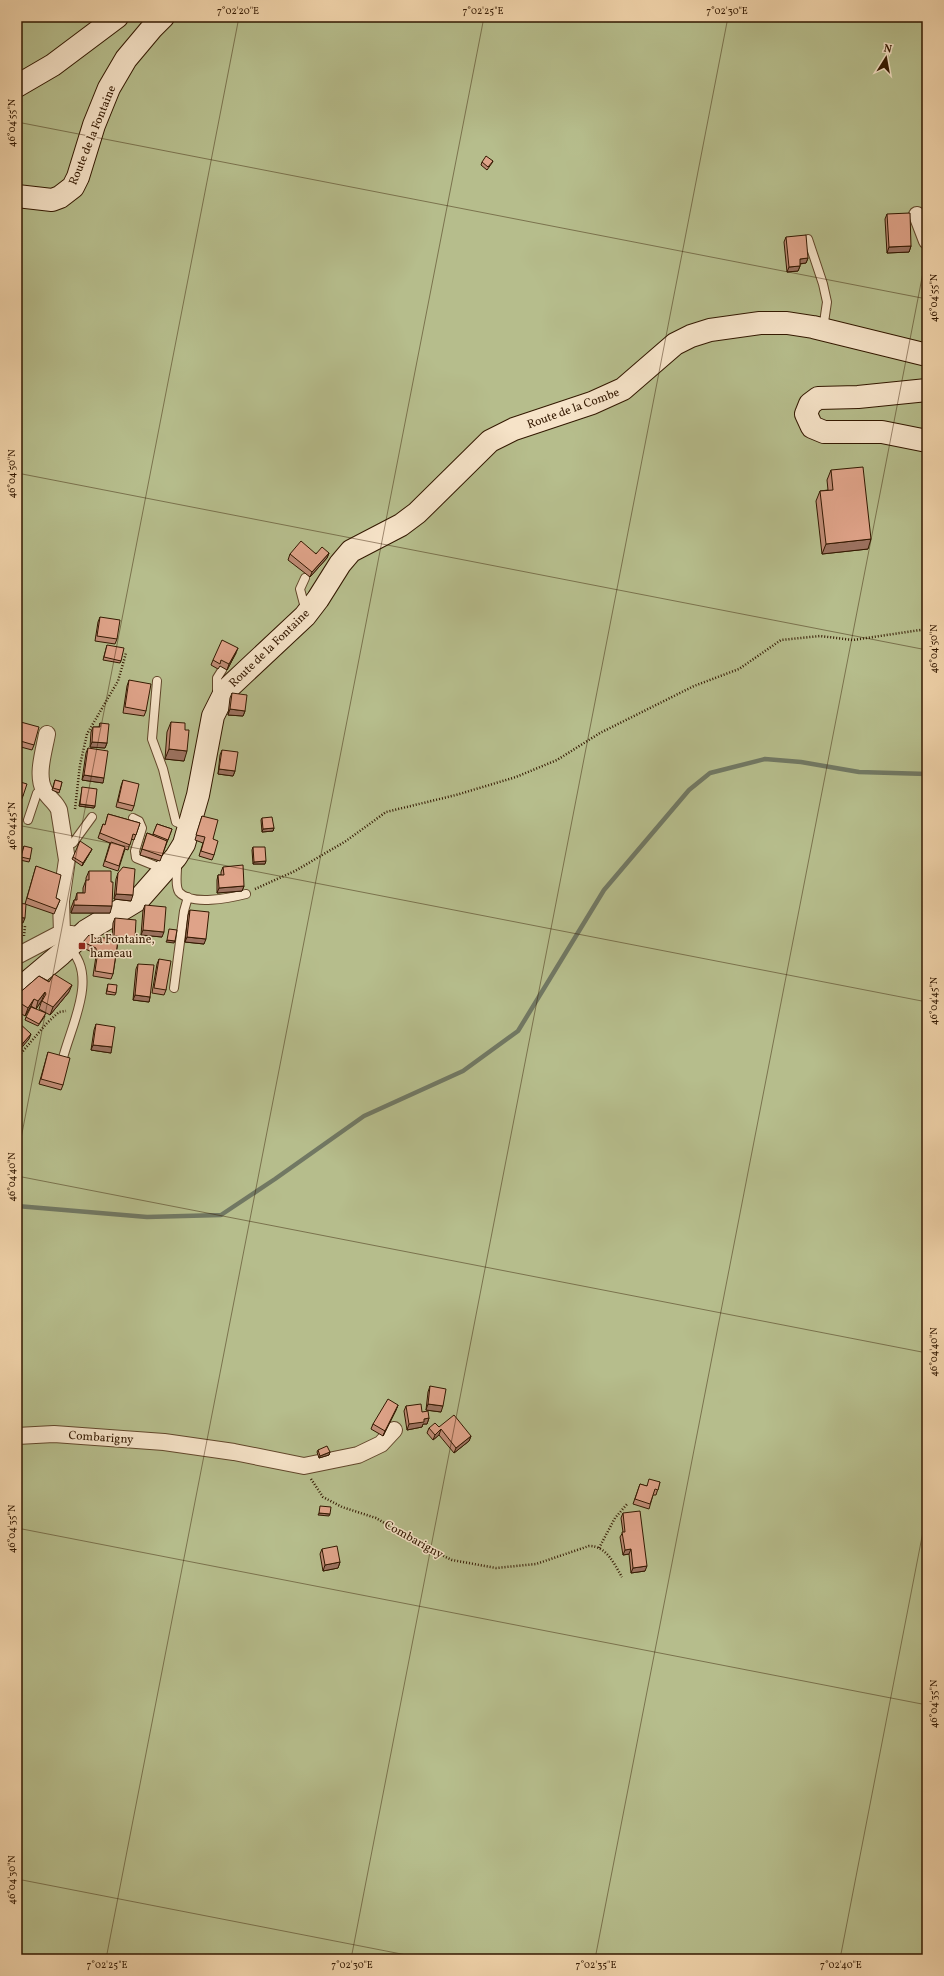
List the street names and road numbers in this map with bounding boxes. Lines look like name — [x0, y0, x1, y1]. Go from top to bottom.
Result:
street label: Route de la Fontaine — [66, 83, 120, 188]
street label: Route de la Combe — [525, 385, 622, 433]
street label: Route de la Fontaine — [226, 606, 314, 691]
street label: Combarigny — [68, 1428, 135, 1448]
street label: Combarigny — [381, 1517, 446, 1563]

